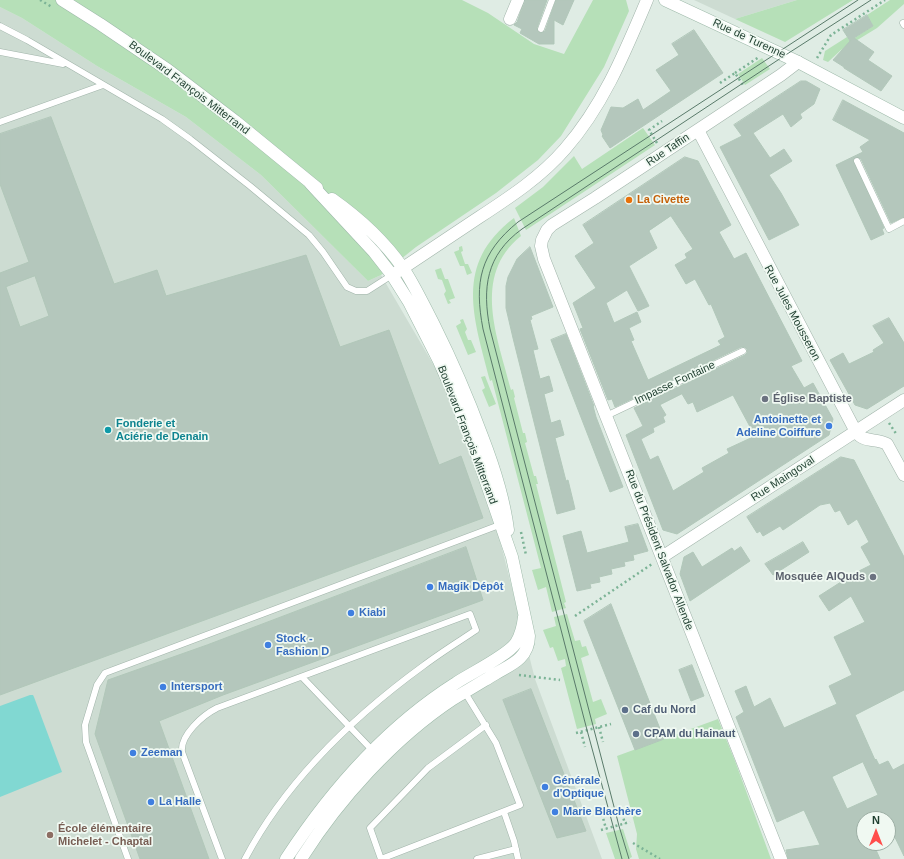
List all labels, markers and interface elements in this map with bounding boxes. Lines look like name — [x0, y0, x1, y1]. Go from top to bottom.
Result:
street label: Rue de Turenne — [710, 16, 788, 62]
street label: Boulevard François Mitterrand — [126, 38, 252, 138]
street label: Rue Taffin — [644, 131, 692, 169]
place label: La Civette — [637, 193, 690, 207]
marker: La Civette — [624, 195, 634, 205]
street label: Rue Jules Mousseron — [761, 263, 823, 363]
street label: Impasse Fontaine — [633, 359, 717, 407]
street label: Boulevard François Mitterrand — [434, 364, 500, 506]
place label: Église Baptiste — [773, 392, 852, 406]
marker: Église Baptiste — [760, 394, 770, 404]
place label: Antoinette et Adeline Coiffure — [736, 413, 821, 439]
place label: Fonderie et Aciérie de Denain — [116, 417, 208, 443]
marker: Antoinette et Adeline Coiffure — [824, 421, 834, 431]
marker: Fonderie et Aciérie de Denain — [103, 425, 113, 435]
street label: Rue Maingoval — [749, 453, 817, 505]
street label: Rue du Président Salvador Allende — [622, 468, 696, 632]
place label: Mosquée AlQuds — [775, 570, 865, 584]
marker: Mosquée AlQuds — [868, 572, 878, 582]
place label: Magik Dépôt — [438, 580, 503, 594]
marker: Magik Dépôt — [425, 582, 435, 592]
place label: Kiabi — [359, 606, 386, 620]
marker: Kiabi — [346, 608, 356, 618]
place label: Stock - Fashion D — [276, 632, 329, 658]
marker: Stock - Fashion D — [263, 640, 273, 650]
place label: Intersport — [171, 680, 222, 694]
marker: Intersport — [158, 682, 168, 692]
place label: Caf du Nord — [633, 703, 696, 717]
marker: Caf du Nord — [620, 705, 630, 715]
place label: CPAM du Hainaut — [644, 727, 735, 741]
marker: CPAM du Hainaut — [631, 729, 641, 739]
place label: Zeeman — [141, 746, 183, 760]
marker: Zeeman — [128, 748, 138, 758]
place label: Générale d'Optique — [553, 774, 604, 800]
marker: Générale d'Optique — [540, 782, 550, 792]
place label: La Halle — [159, 795, 201, 809]
marker: La Halle — [146, 797, 156, 807]
place label: Marie Blachère — [563, 805, 641, 819]
marker: Marie Blachère — [550, 807, 560, 817]
north arrow — [856, 811, 896, 851]
text: N — [872, 814, 880, 826]
place label: École élémentaire Michelet - Chaptal — [58, 822, 152, 848]
marker: École élémentaire Michelet - Chaptal — [45, 830, 55, 840]

